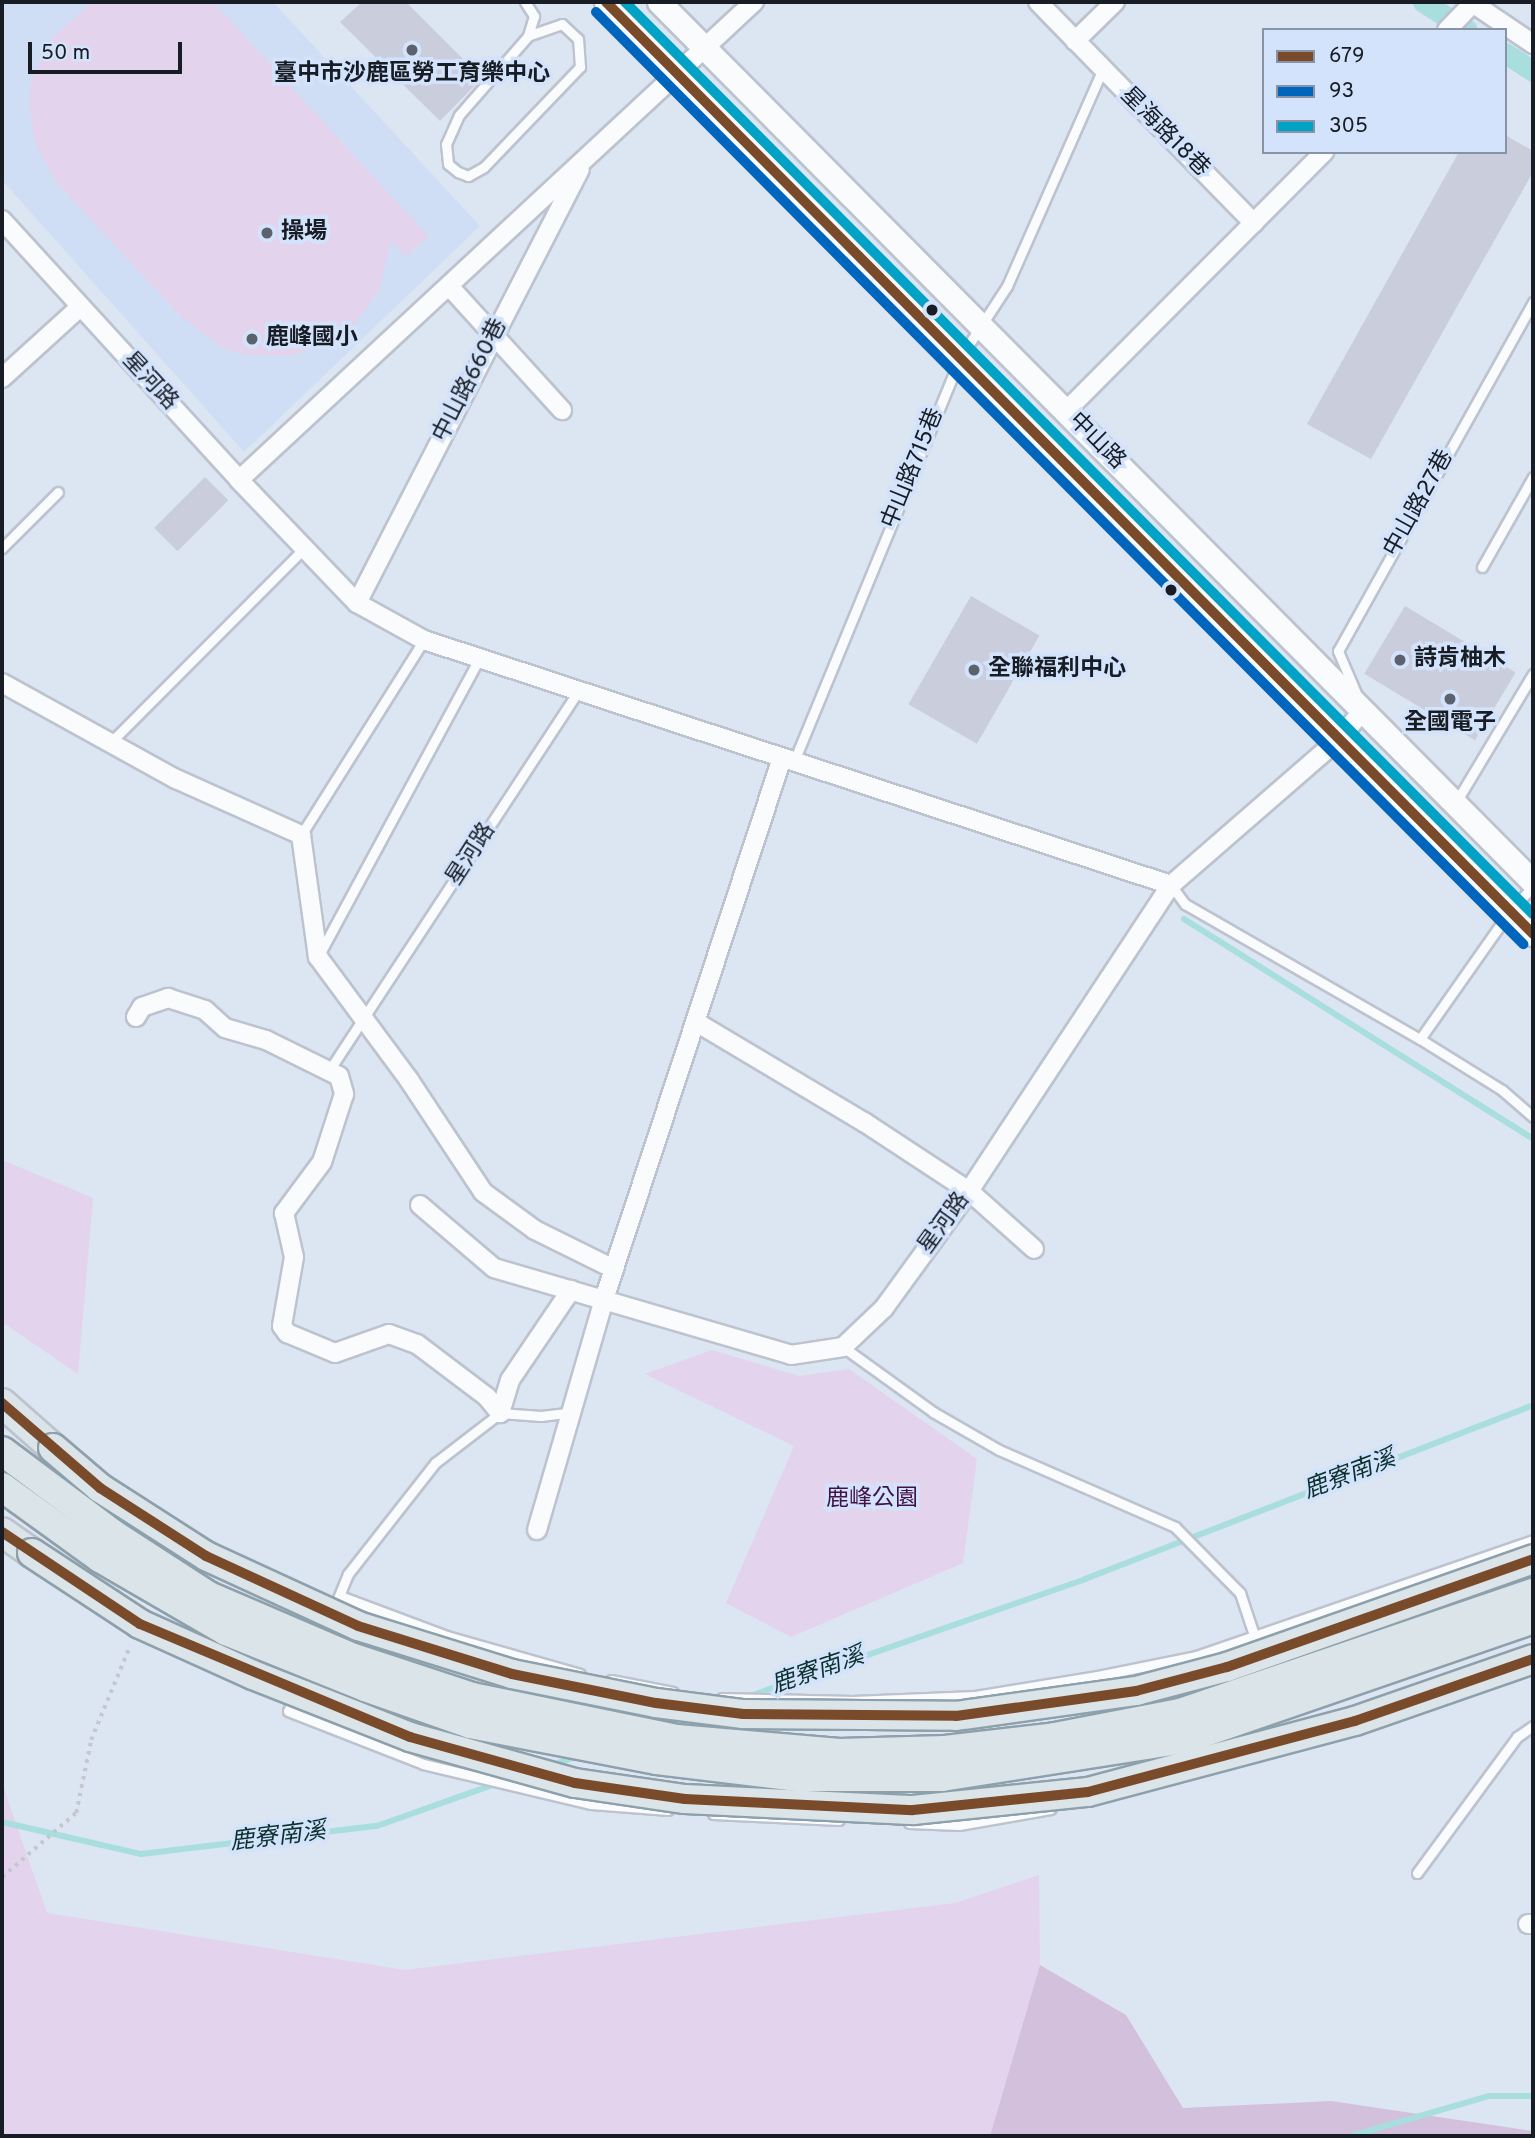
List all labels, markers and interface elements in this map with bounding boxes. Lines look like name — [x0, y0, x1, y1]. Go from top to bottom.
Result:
scale bar — [32, 28, 186, 72]
legend — [1262, 28, 1507, 154]
text: 50 m — [41, 40, 90, 67]
marker: 臺中市沙鹿區勞工育樂中心 — [404, 42, 420, 58]
text: 679 — [1329, 43, 1365, 70]
place label: 臺中市沙鹿區勞工育樂中心 — [274, 61, 550, 89]
text: 93 — [1329, 78, 1354, 105]
street label: 星海路18巷 — [1114, 83, 1214, 183]
text: 305 — [1329, 113, 1368, 140]
place label: 操場 — [281, 219, 327, 247]
marker: 操場 — [259, 225, 275, 241]
unlabelled marker — [925, 303, 939, 317]
street label: 中山路660巷 — [428, 315, 514, 447]
place label: 鹿峰國小 — [266, 325, 358, 353]
marker: 鹿峰國小 — [244, 331, 260, 347]
street label: 星河路 — [115, 347, 183, 417]
street label: 中山路715巷 — [877, 405, 951, 533]
street label: 中山路 — [1062, 408, 1130, 476]
street label: 中山路27巷 — [1379, 446, 1461, 562]
unlabelled marker — [1164, 583, 1178, 597]
place label: 詩肯柚木 — [1414, 646, 1506, 674]
marker: 詩肯柚木 — [1392, 652, 1408, 668]
place label: 全聯福利中心 — [988, 656, 1126, 684]
marker: 全聯福利中心 — [966, 662, 982, 678]
marker: 全國電子 — [1442, 691, 1458, 707]
place label: 全國電子 — [1404, 710, 1496, 738]
street label: 星河路 — [442, 819, 502, 891]
street label: 星河路 — [914, 1188, 976, 1260]
water label: 鹿寮南溪 — [1300, 1445, 1400, 1507]
park label: 鹿峰公園 — [826, 1486, 918, 1514]
water label: 鹿寮南溪 — [768, 1643, 868, 1701]
water label: 鹿寮南溪 — [229, 1818, 327, 1858]

